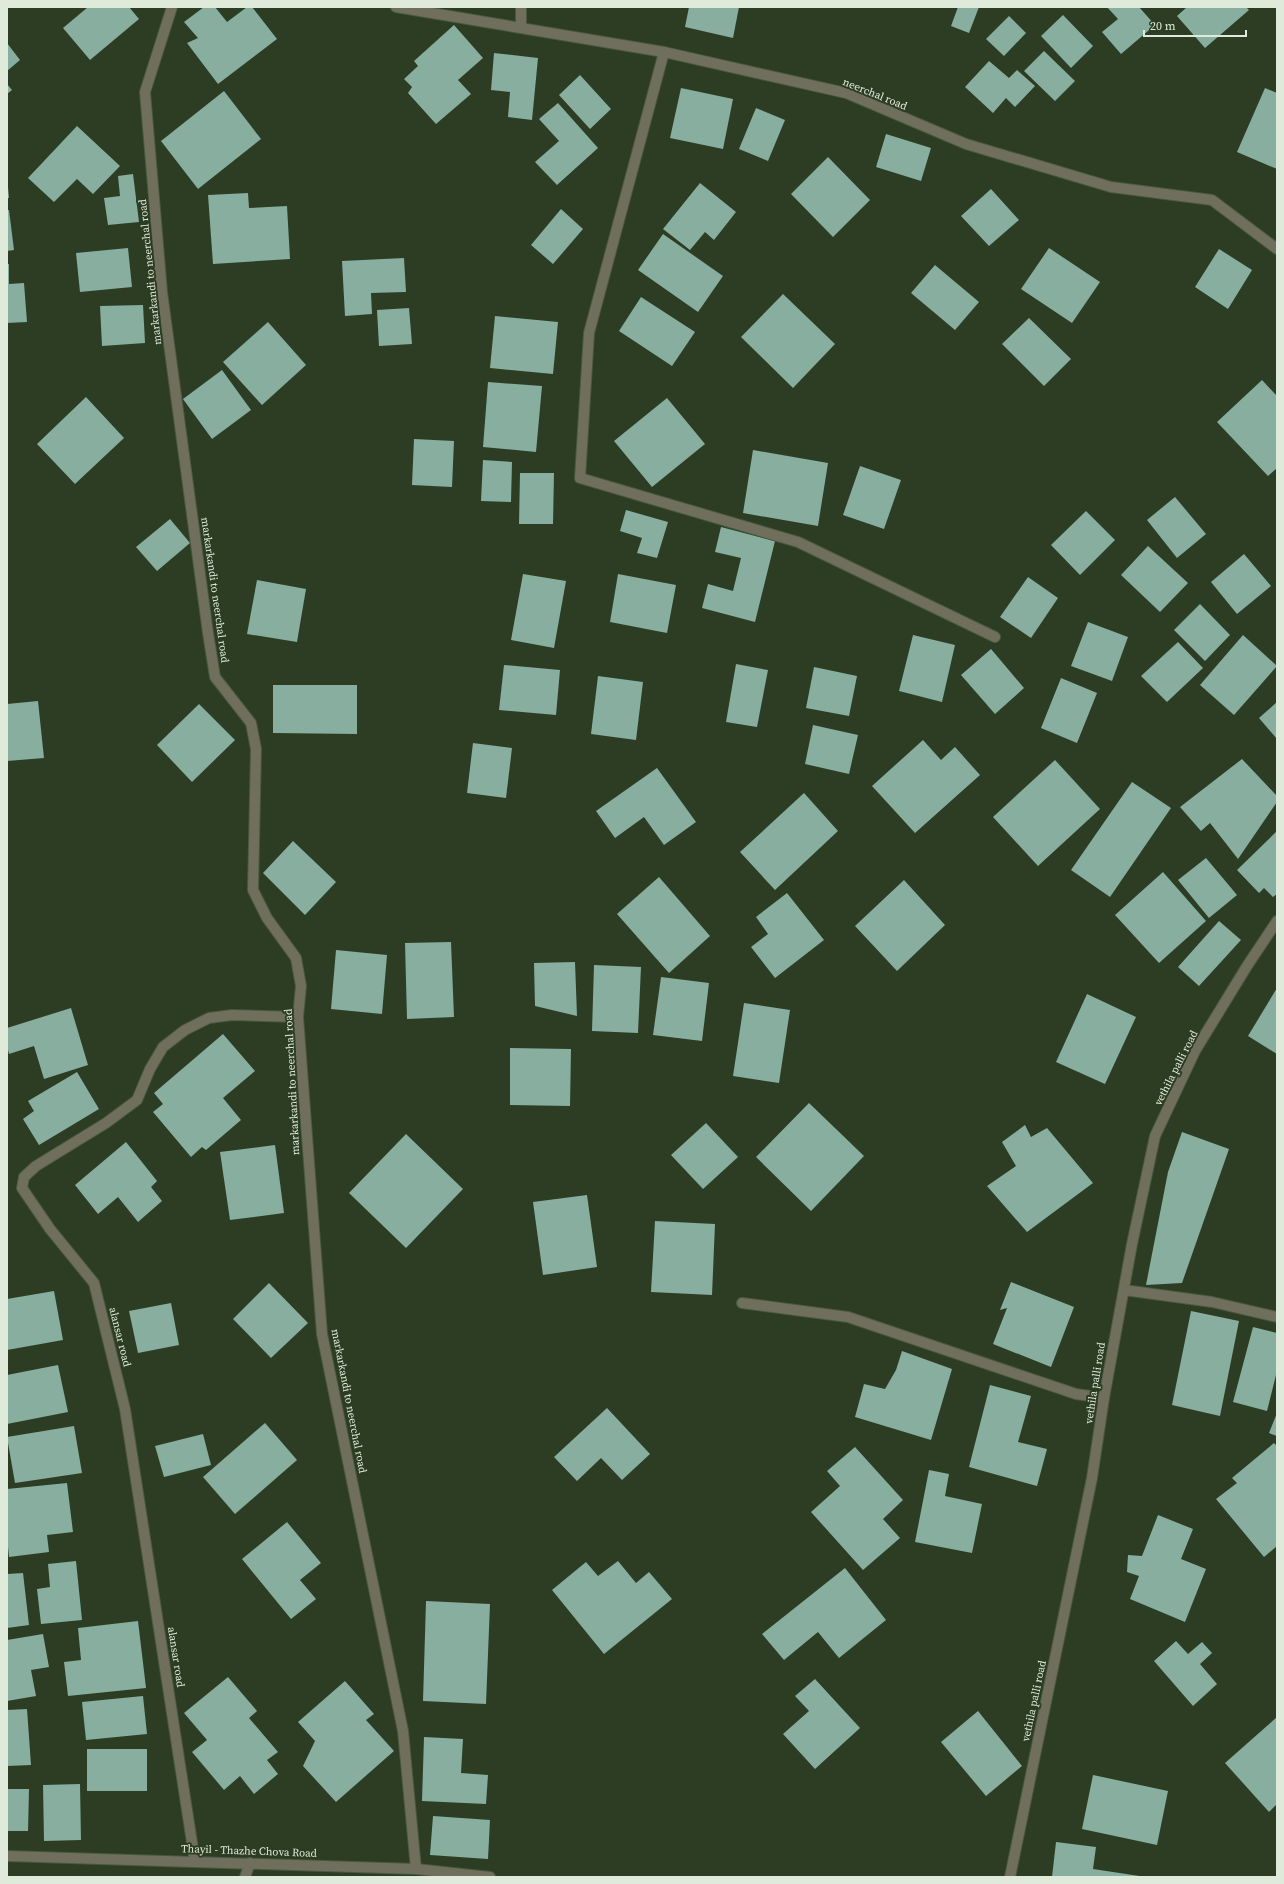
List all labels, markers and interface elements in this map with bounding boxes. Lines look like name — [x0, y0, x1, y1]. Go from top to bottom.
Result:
scale bar — [1144, 12, 1246, 38]
text: 20 m — [1150, 18, 1176, 34]
street label: neerchal road — [841, 74, 910, 114]
street label: markarkandi to neerchal road — [135, 198, 165, 346]
street label: markarkandi to neerchal road — [197, 516, 233, 664]
street label: markarkandi to neerchal road — [281, 1008, 303, 1156]
street label: vethila palli road — [1151, 1027, 1202, 1108]
street label: alansar road — [105, 1306, 135, 1369]
street label: markarkandi to neerchal road — [328, 1328, 371, 1475]
street label: vethila palli road — [1081, 1340, 1109, 1425]
street label: alansar road — [164, 1626, 188, 1689]
street label: vethila palli road — [1018, 1658, 1050, 1743]
street label: Thayil - Thazhe Chova Road — [181, 1841, 318, 1861]

